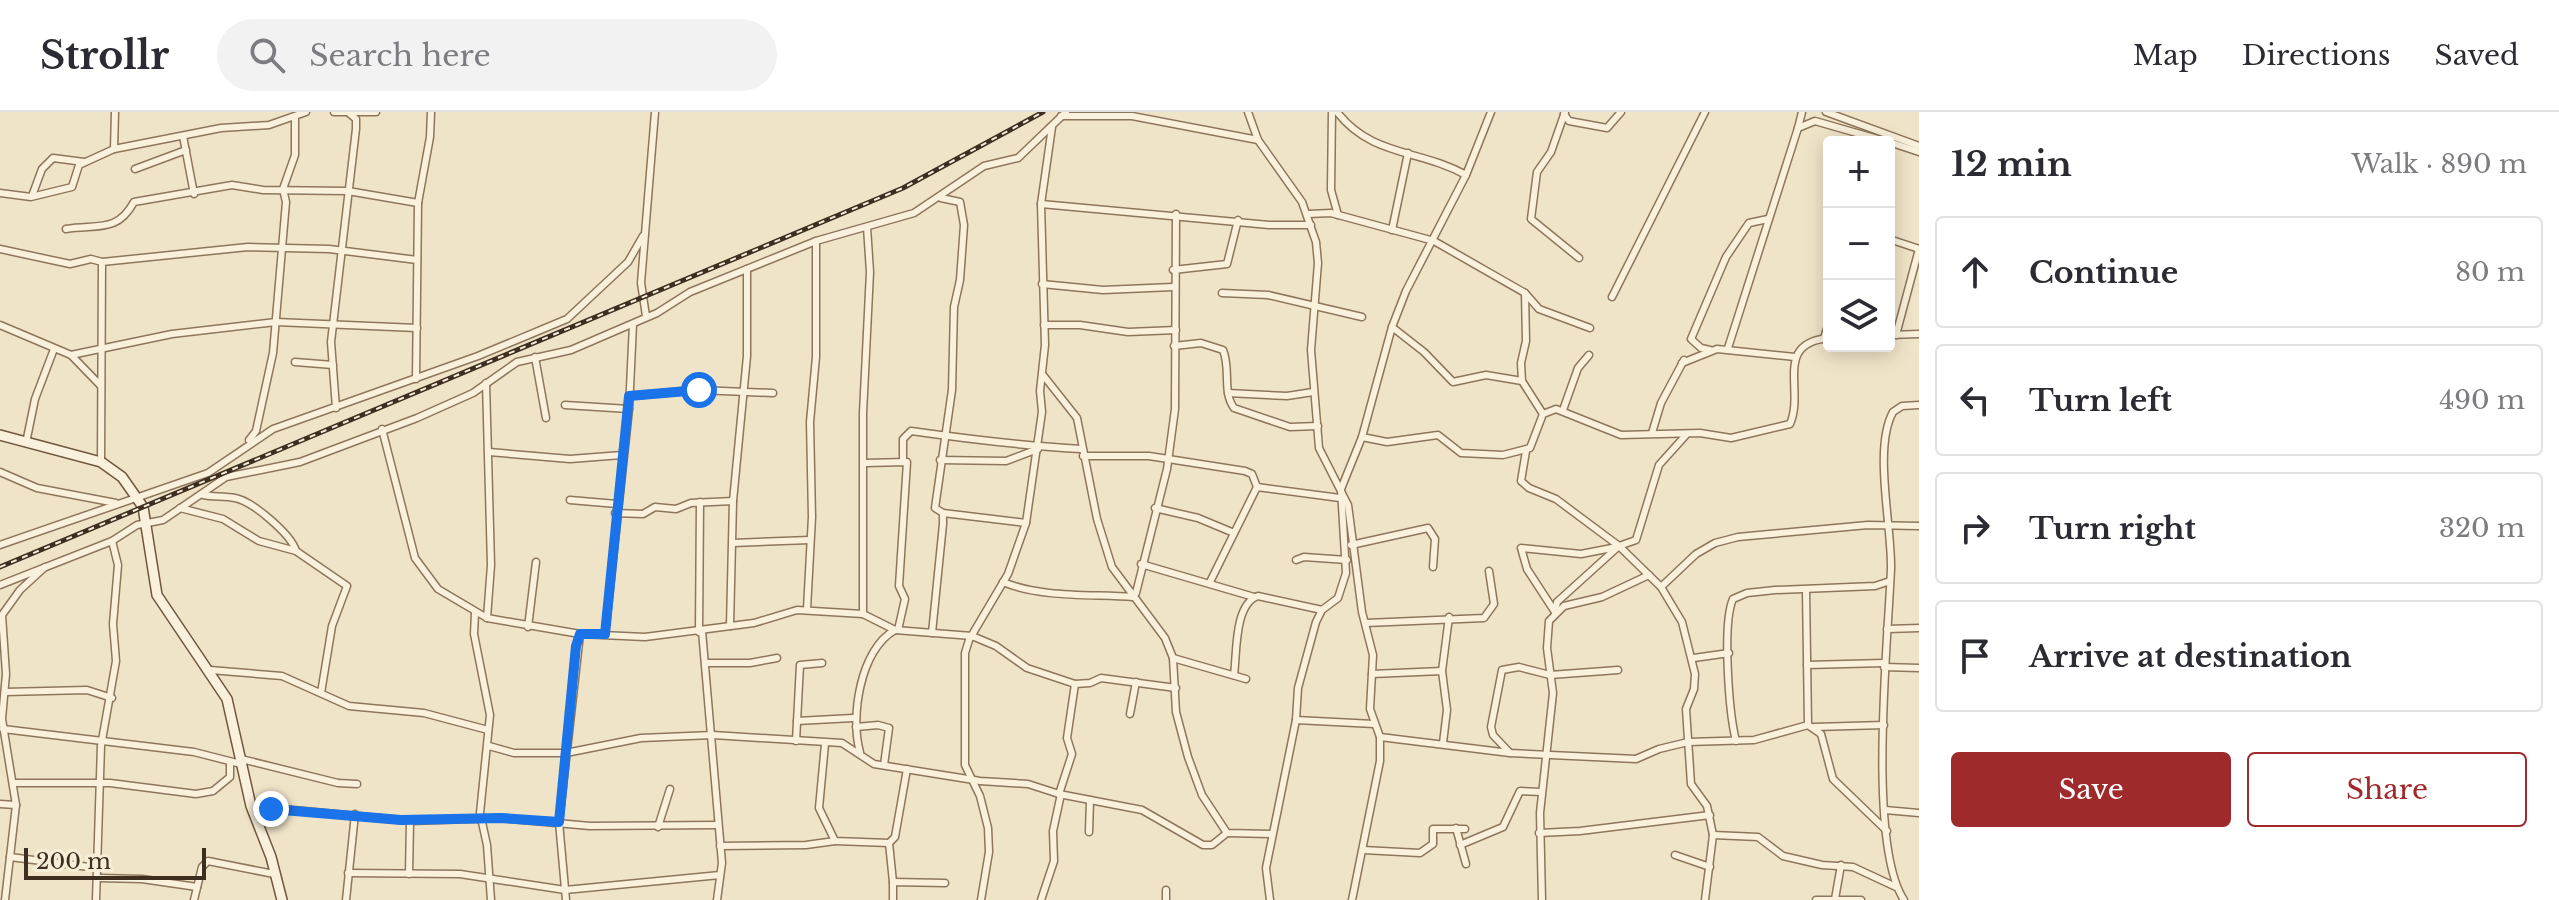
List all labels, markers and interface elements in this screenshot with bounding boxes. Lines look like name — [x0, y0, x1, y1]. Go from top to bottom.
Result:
search box — [217, 19, 777, 91]
text: Strollr — [40, 32, 169, 79]
icon: search — [245, 33, 289, 77]
text: Search here — [309, 37, 491, 74]
text: Map — [2133, 38, 2198, 73]
text: Directions — [2242, 38, 2391, 73]
text: Saved — [2435, 38, 2519, 73]
map controls — [1823, 136, 1895, 352]
button: + — [1823, 136, 1895, 208]
text: 12 min — [1951, 143, 2072, 185]
text: Walk · 890 m — [2351, 148, 2527, 180]
button: − — [1823, 208, 1895, 280]
icon: ahead — [1953, 250, 1997, 294]
text: Continue — [2029, 254, 2178, 291]
text: 80 m — [2455, 256, 2525, 288]
button: layers — [1823, 280, 1895, 352]
route start — [681, 372, 717, 408]
icon: left — [1953, 378, 1997, 422]
text: Turn left — [2029, 382, 2172, 419]
text: 490 m — [2439, 384, 2525, 416]
icon: right — [1953, 506, 1997, 550]
text: Turn right — [2029, 510, 2196, 547]
text: 320 m — [2439, 512, 2525, 544]
icon: arrive — [1953, 634, 1997, 678]
text: Arrive at destination — [2029, 638, 2352, 675]
button: Save — [1951, 752, 2231, 827]
button: Share — [2247, 752, 2527, 827]
route end — [253, 791, 289, 827]
scale bar — [24, 844, 206, 880]
text: 200 m — [36, 848, 111, 875]

